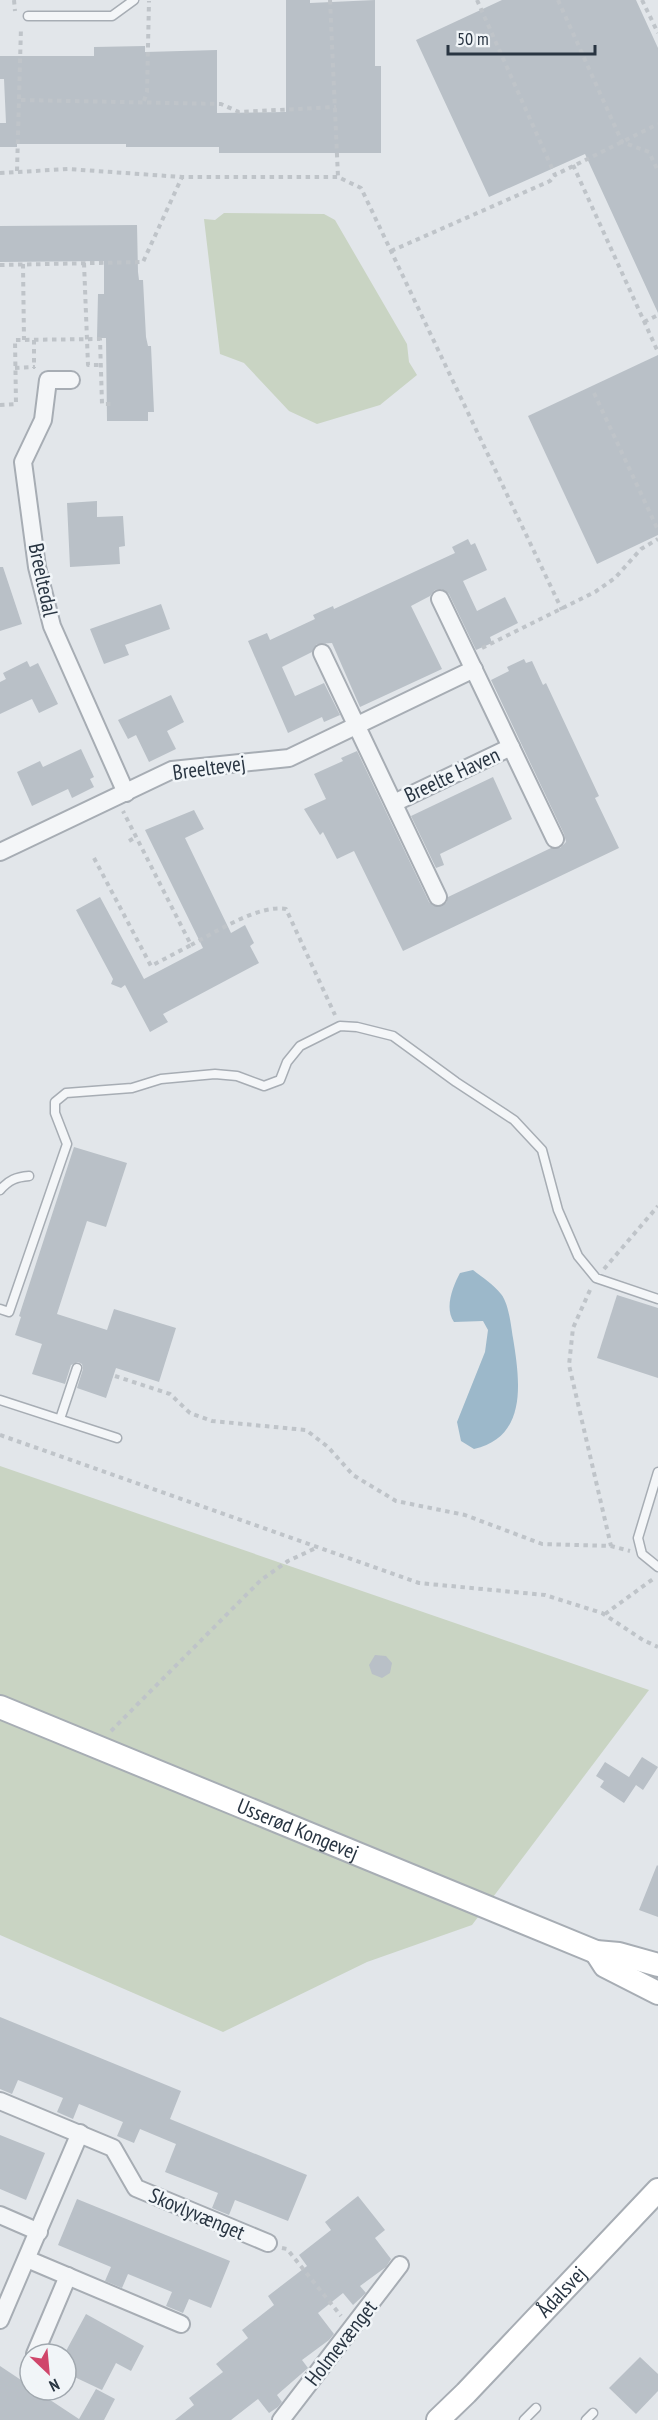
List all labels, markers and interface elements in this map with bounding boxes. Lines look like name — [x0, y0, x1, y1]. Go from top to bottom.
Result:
scale bar — [448, 18, 595, 56]
text: 50 m — [457, 27, 489, 50]
street label: Breeltedal — [23, 541, 64, 619]
street label: Breelte Haven — [400, 741, 504, 808]
street label: Breeltevej — [171, 749, 247, 786]
street label: Usserød Kongevej — [233, 1792, 363, 1866]
street label: Skovlyvænget — [145, 2181, 249, 2246]
street label: Ådalsvej — [531, 2260, 592, 2323]
street label: Holmevænget — [299, 2294, 383, 2391]
north arrow — [18, 2342, 78, 2402]
text: N — [46, 2375, 63, 2396]

